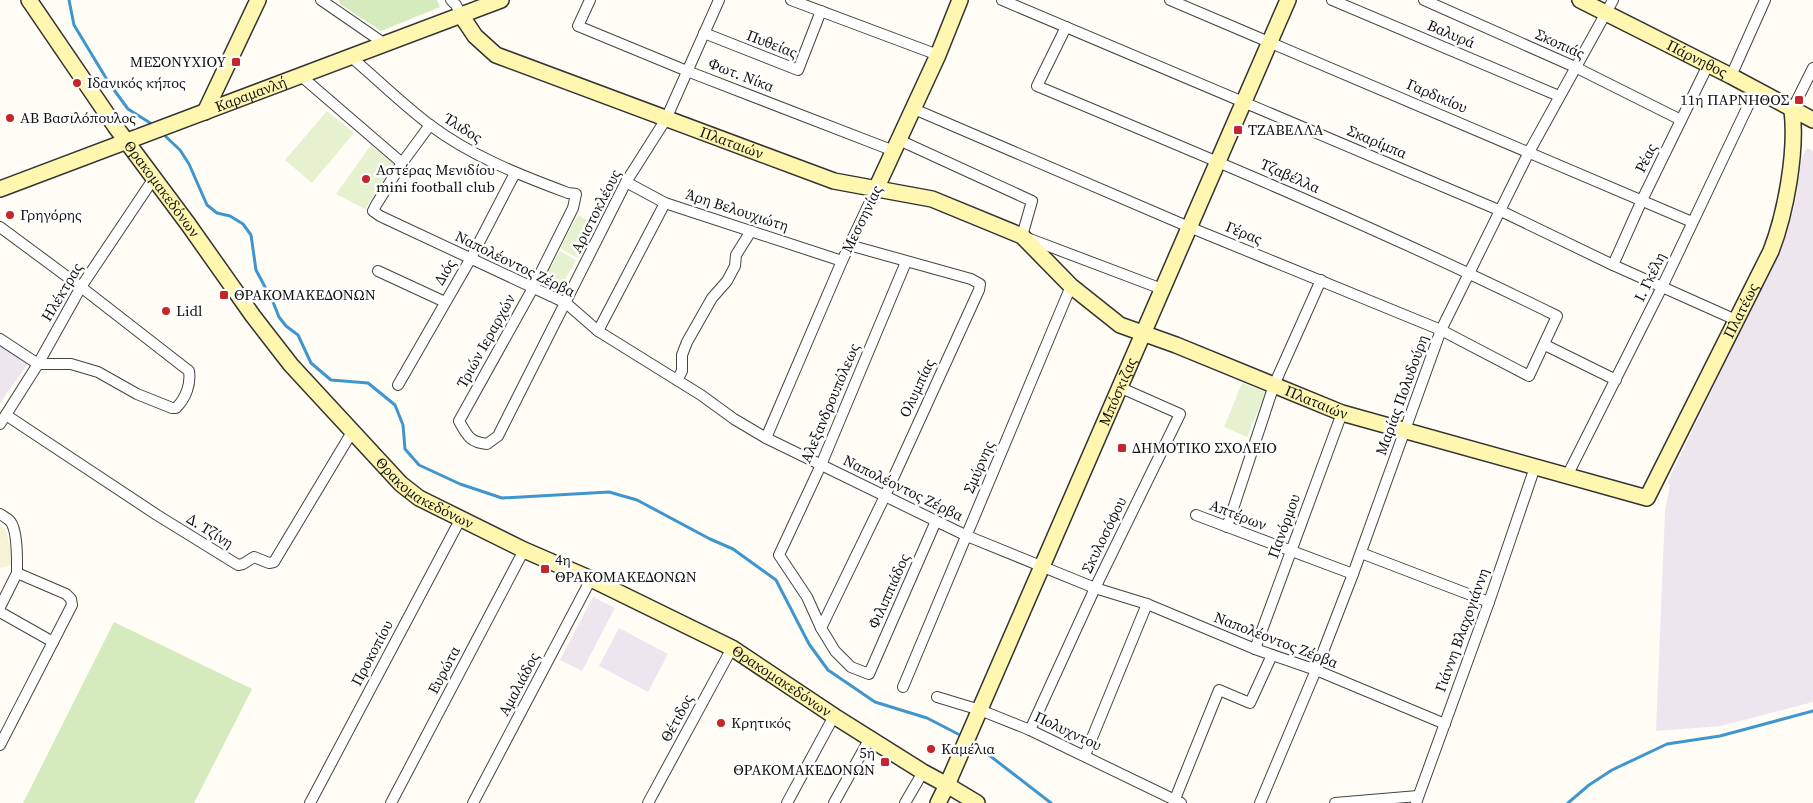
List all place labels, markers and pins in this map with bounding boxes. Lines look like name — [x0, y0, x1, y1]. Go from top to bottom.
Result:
place label: ΜΕΣΟΝΥΧΙΟΥ — [130, 51, 226, 72]
marker: ΜΕΣΟΝΥΧΙΟΥ — [230, 56, 242, 68]
place label: Ιδανικός κήπος — [87, 72, 186, 93]
marker: Ιδανικός κήπος — [71, 77, 83, 89]
place label: 11η ΠΑΡΝΗΘΟΣ — [1680, 89, 1790, 110]
marker: 11η ΠΑΡΝΗΘΟΣ — [1793, 94, 1805, 106]
place label: ΑΒ Βασιλόπουλος — [20, 107, 136, 128]
marker: ΑΒ Βασιλόπουλος — [4, 112, 16, 124]
place label: ΤΖΑΒΕΛΛΑ — [1248, 119, 1324, 140]
marker: ΤΖΑΒΕΛΛΑ — [1232, 124, 1244, 136]
place label: Αστέρας Μενιδίου mini football club — [376, 159, 495, 197]
marker: Αστέρας Μενιδίου mini football club — [360, 173, 372, 185]
place label: Γρηγόρης — [20, 204, 82, 225]
marker: Γρηγόρης — [4, 209, 16, 221]
place label: ΘΡΑΚΟΜΑΚΕΔΟΝΩΝ — [234, 284, 376, 305]
marker: ΘΡΑΚΟΜΑΚΕΔΟΝΩΝ — [218, 289, 230, 301]
place label: Lidl — [176, 300, 203, 321]
marker: Lidl — [160, 305, 172, 317]
place label: ΔΗΜΟΤΙΚΟ ΣΧΟΛΕΙΟ — [1132, 437, 1277, 458]
marker: ΔΗΜΟΤΙΚΟ ΣΧΟΛΕΙΟ — [1116, 442, 1128, 454]
place label: 4η ΘΡΑΚΟΜΑΚΕΔΟΝΩΝ — [555, 549, 697, 587]
marker: 4η ΘΡΑΚΟΜΑΚΕΔΟΝΩΝ — [539, 563, 551, 575]
place label: Κρητικός — [731, 712, 791, 733]
marker: Κρητικός — [715, 717, 727, 729]
place label: Καμέλια — [941, 738, 995, 759]
place label: 5η ΘΡΑΚΟΜΑΚΕΔΟΝΩΝ — [733, 742, 875, 780]
marker: Καμέλια — [925, 743, 937, 755]
marker: 5η ΘΡΑΚΟΜΑΚΕΔΟΝΩΝ — [879, 756, 891, 768]

